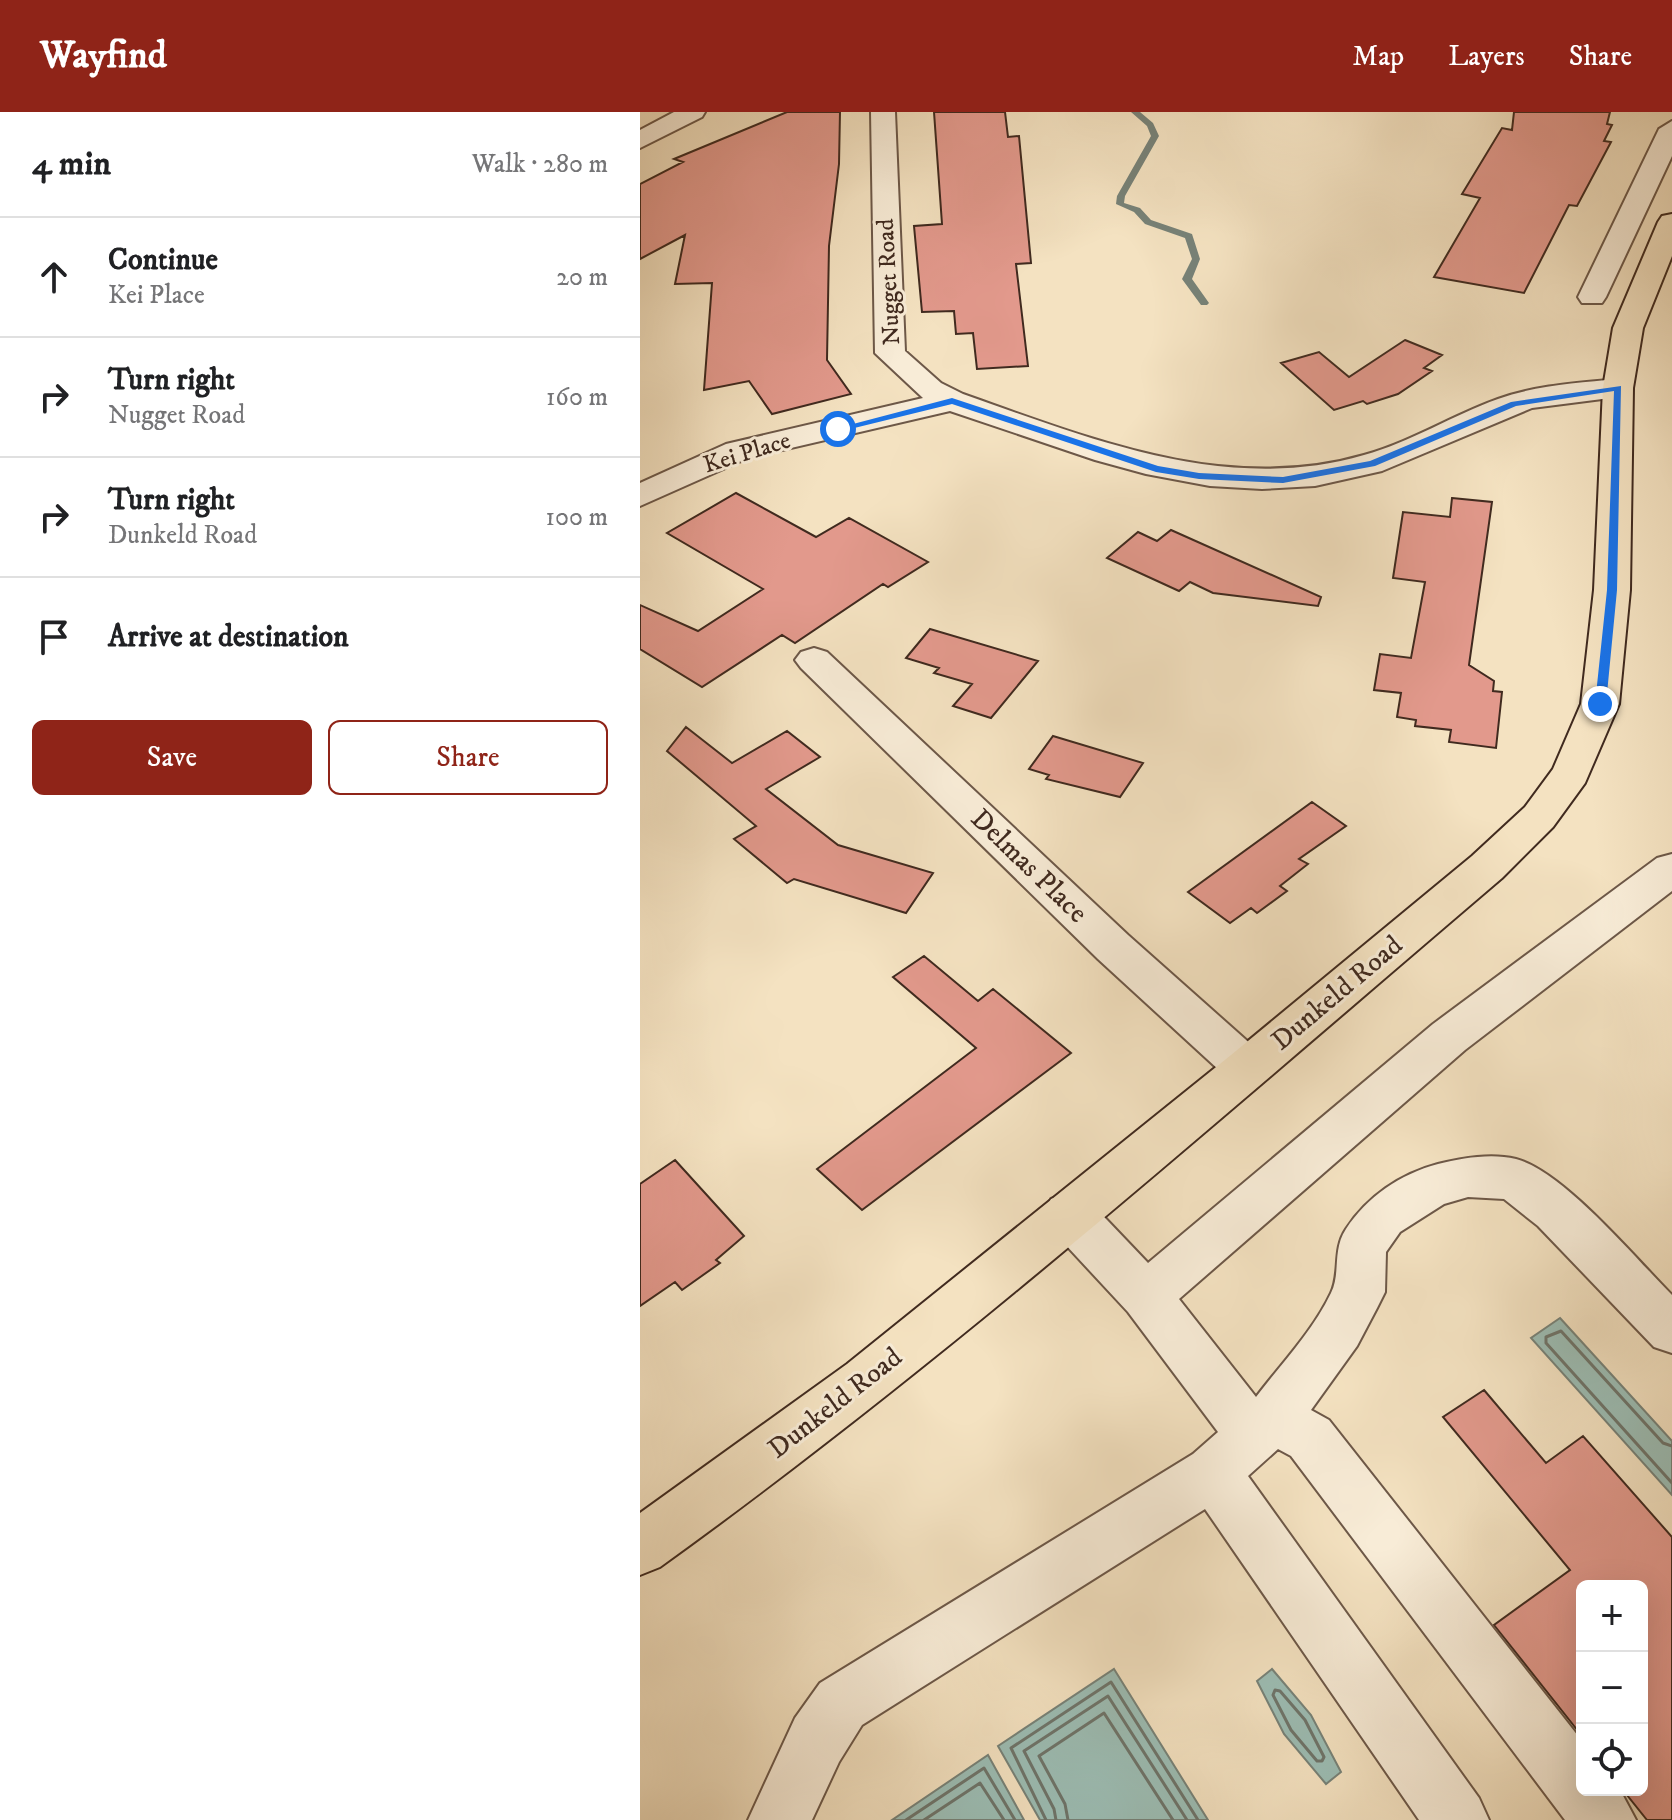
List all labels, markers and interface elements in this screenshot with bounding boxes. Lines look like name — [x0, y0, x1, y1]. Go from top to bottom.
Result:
text: Wayfind — [40, 32, 167, 80]
text: Map — [1353, 39, 1404, 74]
text: Layers — [1448, 39, 1525, 74]
text: Share — [1569, 39, 1632, 74]
text: 4 min — [32, 143, 111, 185]
text: Walk · 280 m — [472, 148, 608, 181]
street label: Nugget Road — [871, 218, 907, 346]
text: Continue — [108, 242, 218, 279]
icon: ahead — [32, 255, 76, 299]
text: 20 m — [556, 261, 608, 294]
text: Kei Place — [108, 279, 205, 312]
text: Turn right — [108, 362, 235, 399]
icon: right — [32, 375, 76, 419]
text: 160 m — [546, 381, 608, 414]
text: Nugget Road — [108, 399, 245, 432]
route start — [820, 411, 856, 447]
street label: Kei Place — [700, 426, 794, 480]
text: Turn right — [108, 482, 235, 519]
icon: right — [32, 495, 76, 539]
text: 100 m — [545, 501, 608, 534]
text: Dunkeld Road — [108, 519, 257, 552]
icon: arrive — [32, 615, 76, 659]
text: Arrive at destination — [108, 619, 349, 656]
route end — [1582, 686, 1618, 722]
button: Save — [32, 720, 312, 795]
button: Share — [328, 720, 608, 795]
street label: Delmas Place — [963, 802, 1095, 930]
street label: Dunkeld Road — [1264, 928, 1410, 1058]
street label: Dunkeld Road — [761, 1340, 909, 1466]
map controls — [1576, 1580, 1648, 1796]
button: + — [1576, 1580, 1648, 1652]
button: − — [1576, 1652, 1648, 1724]
button: locate — [1576, 1724, 1648, 1796]

